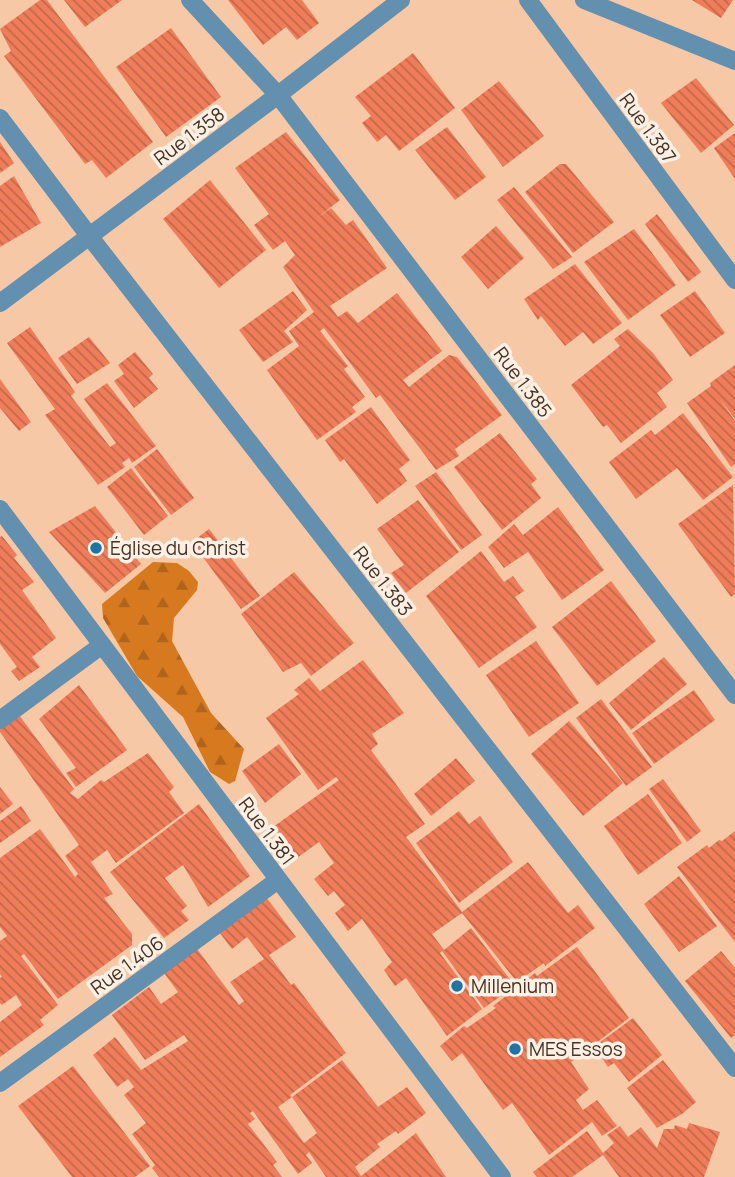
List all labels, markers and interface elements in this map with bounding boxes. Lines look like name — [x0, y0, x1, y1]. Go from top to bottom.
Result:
street label: Rue 1.387 — [614, 88, 682, 168]
street label: Rue 1.358 — [148, 101, 230, 171]
street label: Rue 1.385 — [488, 341, 558, 423]
place label: Église du Christ — [110, 535, 246, 561]
marker: Église du Christ — [88, 540, 104, 556]
street label: Rue 1.383 — [348, 541, 418, 621]
street label: Rue 1.381 — [233, 792, 301, 870]
street label: Rue 1.406 — [85, 930, 169, 1000]
place label: Millenium — [471, 973, 554, 999]
marker: Millenium — [449, 978, 465, 994]
place label: MES Essos — [529, 1036, 623, 1062]
marker: MES Essos — [507, 1041, 523, 1057]

